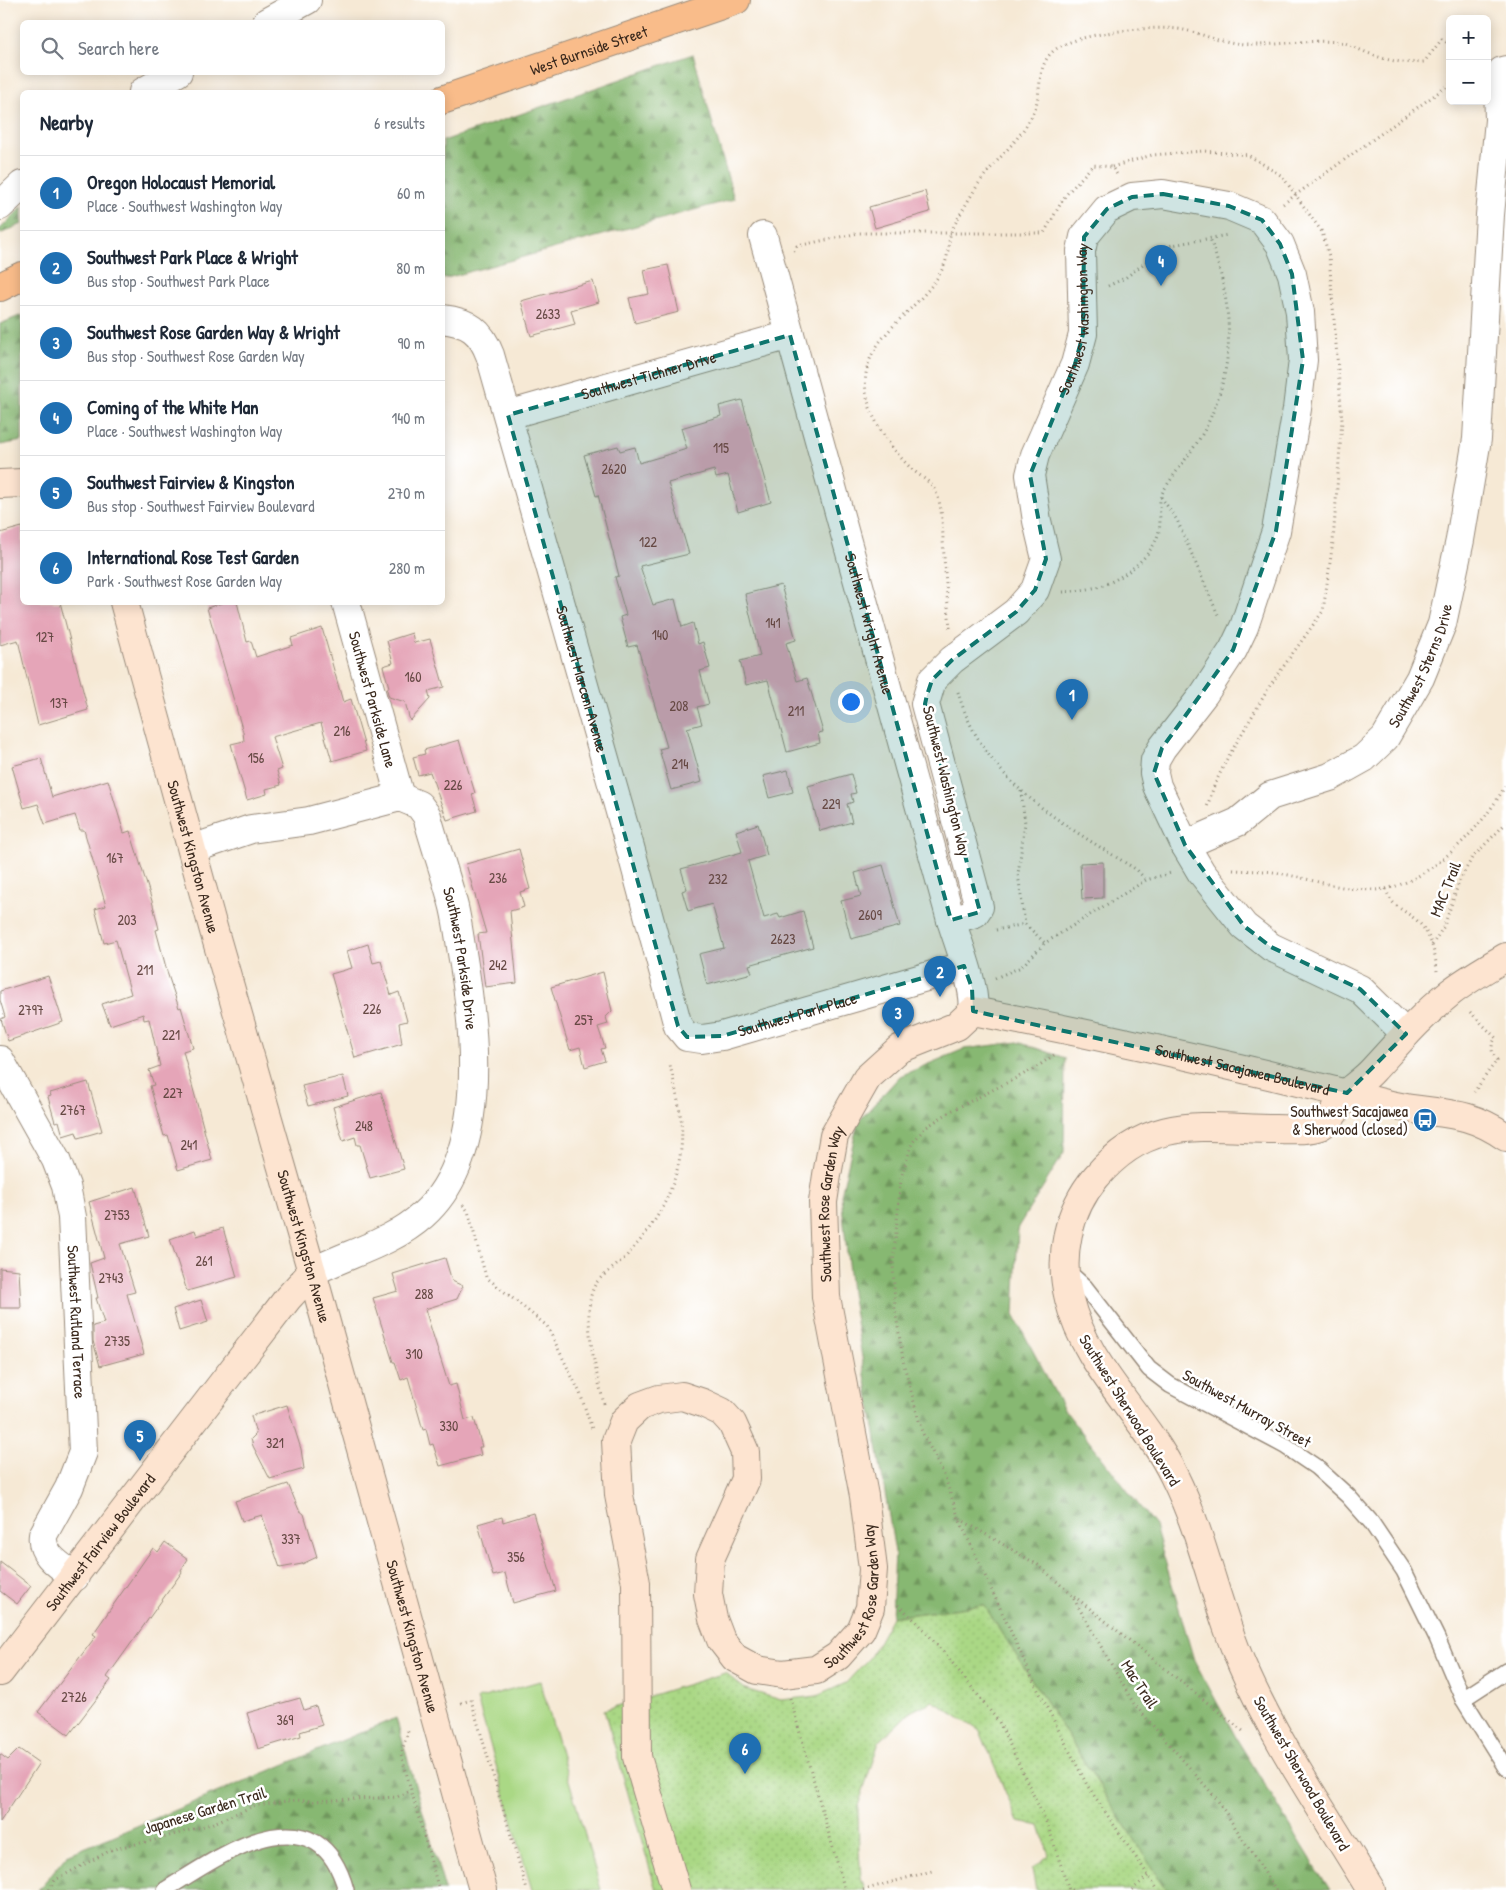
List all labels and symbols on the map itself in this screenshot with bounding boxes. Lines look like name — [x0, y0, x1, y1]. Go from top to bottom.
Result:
street label: West Burnside Street — [527, 20, 651, 80]
street label: Southwest Washington Way — [1052, 241, 1094, 398]
pin: 4 — [1145, 245, 1177, 286]
house number: 2633 — [536, 304, 560, 323]
street label: Southwest Tichner Drive — [578, 345, 719, 405]
house number: 115 — [713, 438, 729, 457]
house number: 2620 — [602, 459, 626, 478]
house number: 122 — [639, 532, 658, 551]
street label: Southwest Wright Avenue — [840, 551, 900, 697]
street label: Southwest Sterns Drive — [1383, 601, 1457, 731]
street label: Southwest Marconi Avenue — [551, 603, 614, 755]
house number: 141 — [765, 613, 781, 632]
house number: 140 — [652, 625, 668, 644]
house number: 127 — [36, 627, 54, 646]
street label: Southwest Parkside Lane — [344, 629, 402, 771]
house number: 160 — [405, 667, 421, 686]
pin: 1 — [1056, 679, 1088, 720]
your location — [838, 689, 864, 715]
house number: 137 — [50, 693, 68, 712]
house number: 208 — [670, 696, 688, 715]
house number: 211 — [788, 701, 804, 720]
street label: Southwest Washington Way — [918, 704, 976, 859]
house number: 216 — [333, 721, 351, 740]
house number: 156 — [248, 748, 265, 767]
house number: 214 — [672, 754, 688, 773]
house number: 226 — [444, 775, 463, 794]
street label: Southwest Kingston Avenue — [162, 778, 225, 936]
house number: 229 — [822, 794, 840, 813]
house number: 167 — [106, 848, 124, 867]
street label: MAC Trail — [1424, 858, 1466, 920]
house number: 236 — [489, 868, 508, 887]
house number: 232 — [708, 869, 728, 888]
street label: Southwest Parkside Drive — [438, 884, 483, 1031]
house number: 2609 — [858, 905, 882, 924]
house number: 203 — [117, 910, 137, 929]
house number: 2623 — [771, 929, 795, 948]
house number: 242 — [489, 955, 508, 974]
pin: 2 — [924, 956, 956, 997]
house number: 211 — [137, 960, 153, 979]
street label: Southwest Park Place — [735, 986, 860, 1042]
pin: 3 — [882, 997, 914, 1038]
house number: 226 — [363, 999, 382, 1018]
house number: 2797 — [18, 1000, 44, 1019]
house number: 257 — [574, 1010, 594, 1029]
house number: 221 — [162, 1025, 180, 1044]
street label: Southwest Sacajawea Boulevard — [1153, 1038, 1332, 1100]
house number: 227 — [163, 1083, 183, 1102]
house number: 2767 — [60, 1100, 86, 1119]
place label: Southwest Sacajawea & Sherwood (closed) — [1290, 1100, 1408, 1140]
bus stop icon: Southwest Sacajawea & Sherwood (closed) — [1412, 1107, 1438, 1133]
house number: 248 — [355, 1116, 373, 1135]
street label: Southwest Rose Garden Way — [812, 1121, 849, 1282]
house number: 241 — [181, 1135, 197, 1154]
street label: Southwest Kingston Avenue — [272, 1167, 337, 1326]
house number: 2753 — [104, 1205, 130, 1224]
street label: Southwest Rutland Terrace — [62, 1245, 92, 1400]
house number: 261 — [195, 1251, 213, 1270]
house number: 2743 — [98, 1268, 124, 1287]
house number: 288 — [415, 1284, 433, 1303]
street label: Southwest Sherwood Boulevard — [1074, 1330, 1186, 1490]
house number: 2735 — [104, 1331, 130, 1350]
house number: 310 — [405, 1344, 423, 1363]
street label: Southwest Murray Street — [1179, 1364, 1316, 1453]
house number: 330 — [440, 1416, 458, 1435]
pin: 5 — [124, 1420, 156, 1461]
house number: 321 — [266, 1433, 284, 1452]
street label: Southwest Fairview Boulevard — [40, 1469, 160, 1615]
street label: Southwest Rose Garden Way — [819, 1523, 884, 1674]
house number: 337 — [281, 1529, 301, 1548]
house number: 356 — [507, 1547, 525, 1566]
street label: Southwest Kingston Avenue — [381, 1558, 445, 1716]
street label: Mac Trail — [1116, 1656, 1164, 1713]
house number: 2726 — [61, 1687, 87, 1706]
street label: Southwest Sherwood Boulevard — [1249, 1692, 1355, 1854]
house number: 369 — [277, 1710, 294, 1729]
pin: 6 — [729, 1733, 761, 1774]
street label: Japanese Garden Trail — [141, 1781, 269, 1839]

